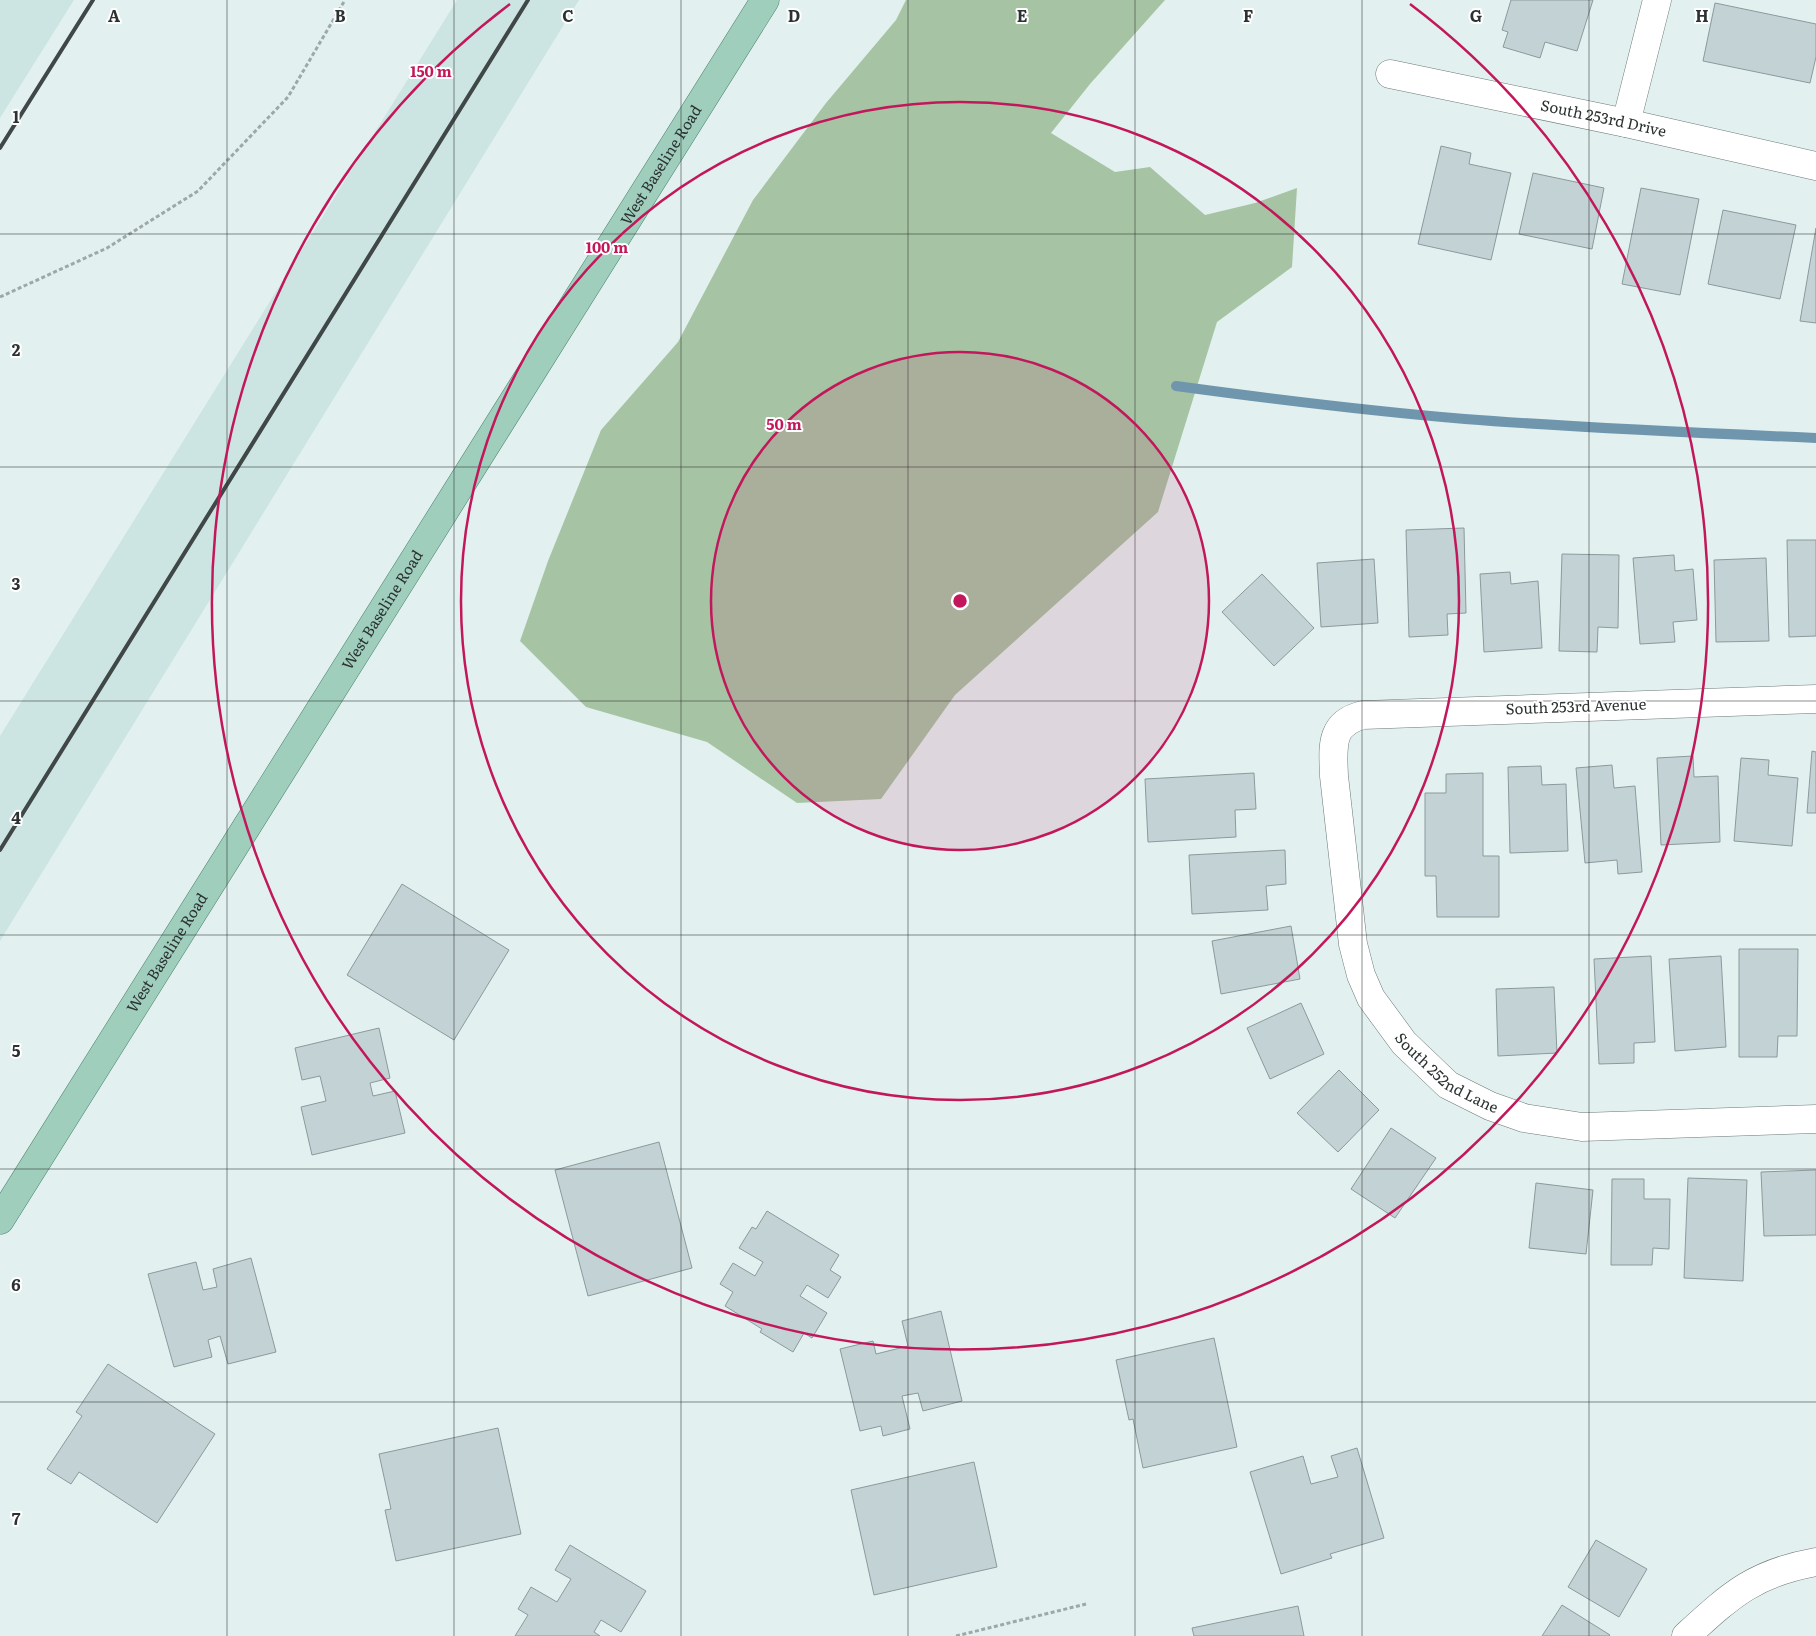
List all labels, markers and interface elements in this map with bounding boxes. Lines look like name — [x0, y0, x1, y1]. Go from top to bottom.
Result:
text: A — [108, 3, 120, 27]
text: B — [334, 3, 346, 27]
text: C — [562, 3, 574, 27]
text: D — [788, 3, 800, 27]
text: E — [1017, 3, 1028, 27]
text: F — [1243, 3, 1253, 27]
text: G — [1470, 3, 1482, 27]
text: H — [1695, 3, 1709, 27]
text: 150 m — [410, 59, 452, 82]
street label: South 253rd Drive — [1539, 93, 1669, 142]
street label: West Baseline Road — [614, 100, 706, 229]
text: 1 — [13, 104, 20, 128]
text: 100 m — [586, 235, 628, 258]
text: 2 — [12, 337, 21, 361]
text: 50 m — [766, 412, 802, 435]
street label: West Baseline Road — [335, 545, 428, 674]
text: 3 — [12, 571, 21, 595]
centre of rings — [951, 592, 969, 610]
street label: South 253rd Avenue — [1505, 692, 1647, 719]
text: 4 — [11, 805, 21, 829]
street label: West Baseline Road — [120, 888, 212, 1017]
street label: South 252nd Lane — [1390, 1027, 1502, 1118]
text: 5 — [12, 1038, 21, 1062]
text: 6 — [11, 1272, 21, 1296]
text: 7 — [12, 1506, 21, 1530]

